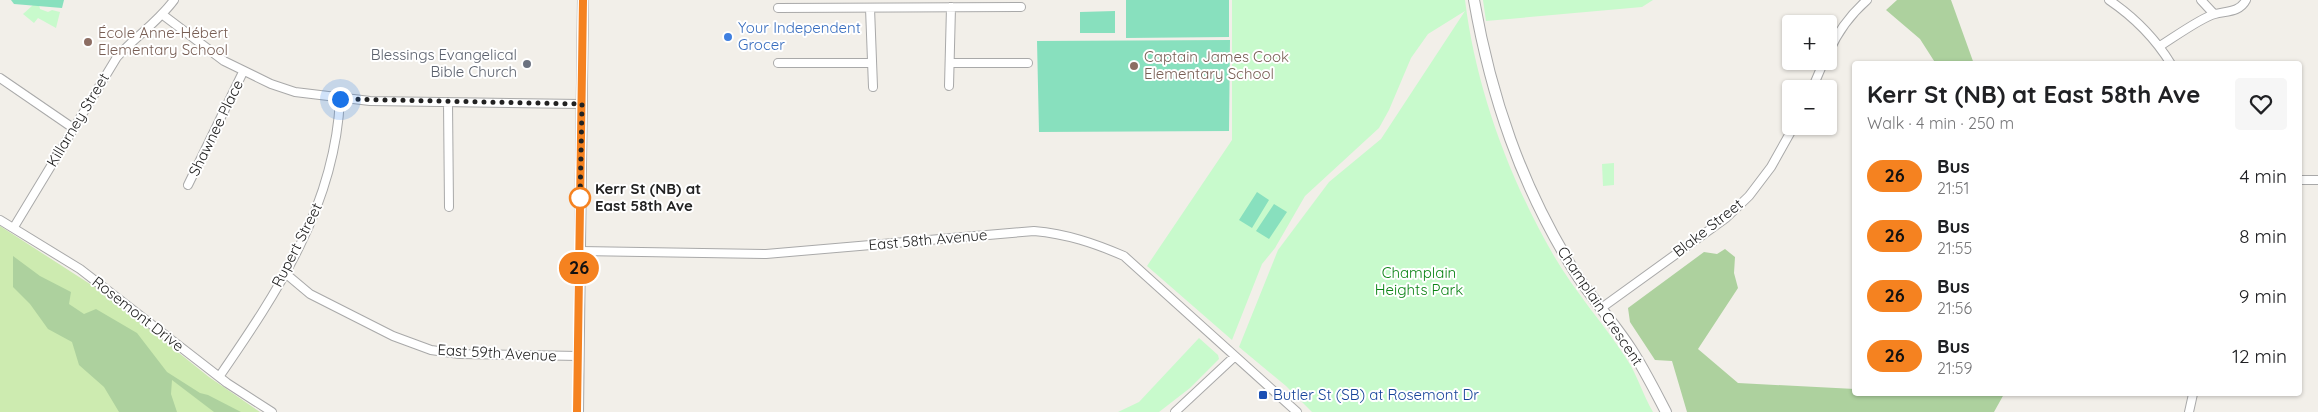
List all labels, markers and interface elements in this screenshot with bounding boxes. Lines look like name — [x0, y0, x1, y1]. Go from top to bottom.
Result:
map controls — [1782, 15, 1837, 135]
button: + — [1782, 15, 1837, 70]
place label: Your Independent Grocer — [738, 18, 861, 54]
place label: École Anne-Hébert Elementary School — [98, 23, 228, 59]
marker: Your Independent Grocer — [722, 31, 734, 43]
marker: École Anne-Hébert Elementary School — [82, 36, 94, 48]
place label: Blessings Evangelical Bible Church — [371, 45, 517, 81]
place label: Captain James Cook Elementary School — [1144, 47, 1289, 83]
marker: Blessings Evangelical Bible Church — [521, 58, 533, 70]
marker: Captain James Cook Elementary School — [1128, 60, 1140, 72]
street label: Killarney Street — [42, 70, 113, 170]
street label: Shawnee Place — [184, 77, 247, 179]
button: heart — [2235, 78, 2287, 130]
text: Kerr St (NB) at East 58th Ave — [1867, 79, 2200, 109]
button: − — [1782, 80, 1837, 135]
your location — [328, 87, 353, 112]
text: Walk · 4 min · 250 m — [1867, 113, 2014, 133]
text: Bus — [1937, 154, 1970, 178]
text: 26 — [1884, 164, 1905, 187]
text: 4 min — [2239, 164, 2287, 188]
text: 21:51 — [1937, 178, 1969, 198]
place label: Kerr St (NB) at East 58th Ave — [595, 179, 701, 215]
marker: Kerr St (NB) at East 58th Ave — [569, 187, 591, 209]
street label: Blake Street — [1669, 194, 1746, 261]
street label: Rupert Street — [267, 199, 326, 290]
text: Bus — [1937, 214, 1970, 238]
text: 26 — [1884, 224, 1905, 247]
text: 8 min — [2239, 224, 2287, 248]
street label: East 58th Avenue — [868, 225, 988, 254]
text: 21:55 — [1937, 238, 1972, 258]
street label: Champlain Crescent — [1554, 243, 1647, 369]
line badge: 26 — [556, 252, 602, 284]
text: 26 — [569, 256, 589, 279]
park label: Champlain Heights Park — [1375, 263, 1463, 299]
street label: Rosemont Drive — [89, 272, 188, 355]
text: Bus — [1937, 274, 1970, 298]
text: 26 — [1884, 284, 1905, 307]
text: 9 min — [2239, 284, 2287, 308]
text: 21:56 — [1937, 298, 1972, 318]
text: Bus — [1937, 334, 1970, 358]
street label: East 59th Avenue — [437, 340, 557, 365]
text: 26 — [1884, 344, 1905, 367]
text: 12 min — [2232, 344, 2287, 368]
text: 21:59 — [1937, 358, 1972, 378]
place label: Butler St (SB) at Rosemont Dr — [1273, 385, 1479, 404]
marker: Butler St (SB) at Rosemont Dr — [1257, 389, 1269, 401]

